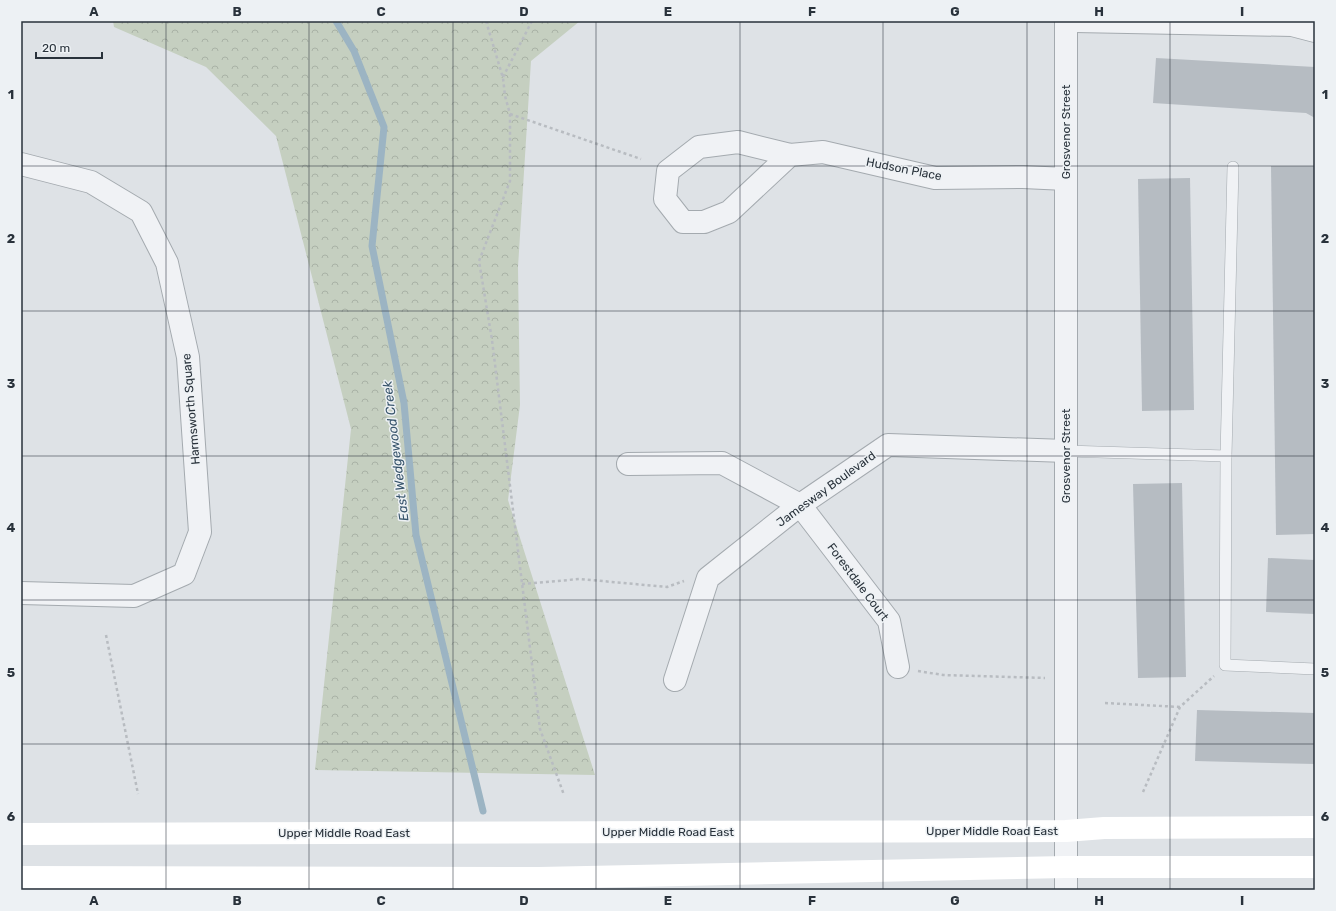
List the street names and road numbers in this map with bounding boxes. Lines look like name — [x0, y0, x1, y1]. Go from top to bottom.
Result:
street label: Grosvenor Street — [1059, 84, 1073, 179]
street label: Hudson Place — [865, 155, 943, 183]
street label: Harmsworth Square — [179, 352, 203, 465]
street label: Grosvenor Street — [1059, 408, 1073, 503]
street label: Jamesway Boulevard — [774, 448, 878, 530]
street label: Forestdale Court — [824, 540, 892, 624]
street label: Upper Middle Road East — [926, 824, 1058, 838]
street label: Upper Middle Road East — [602, 825, 734, 839]
street label: Upper Middle Road East — [278, 826, 410, 840]

